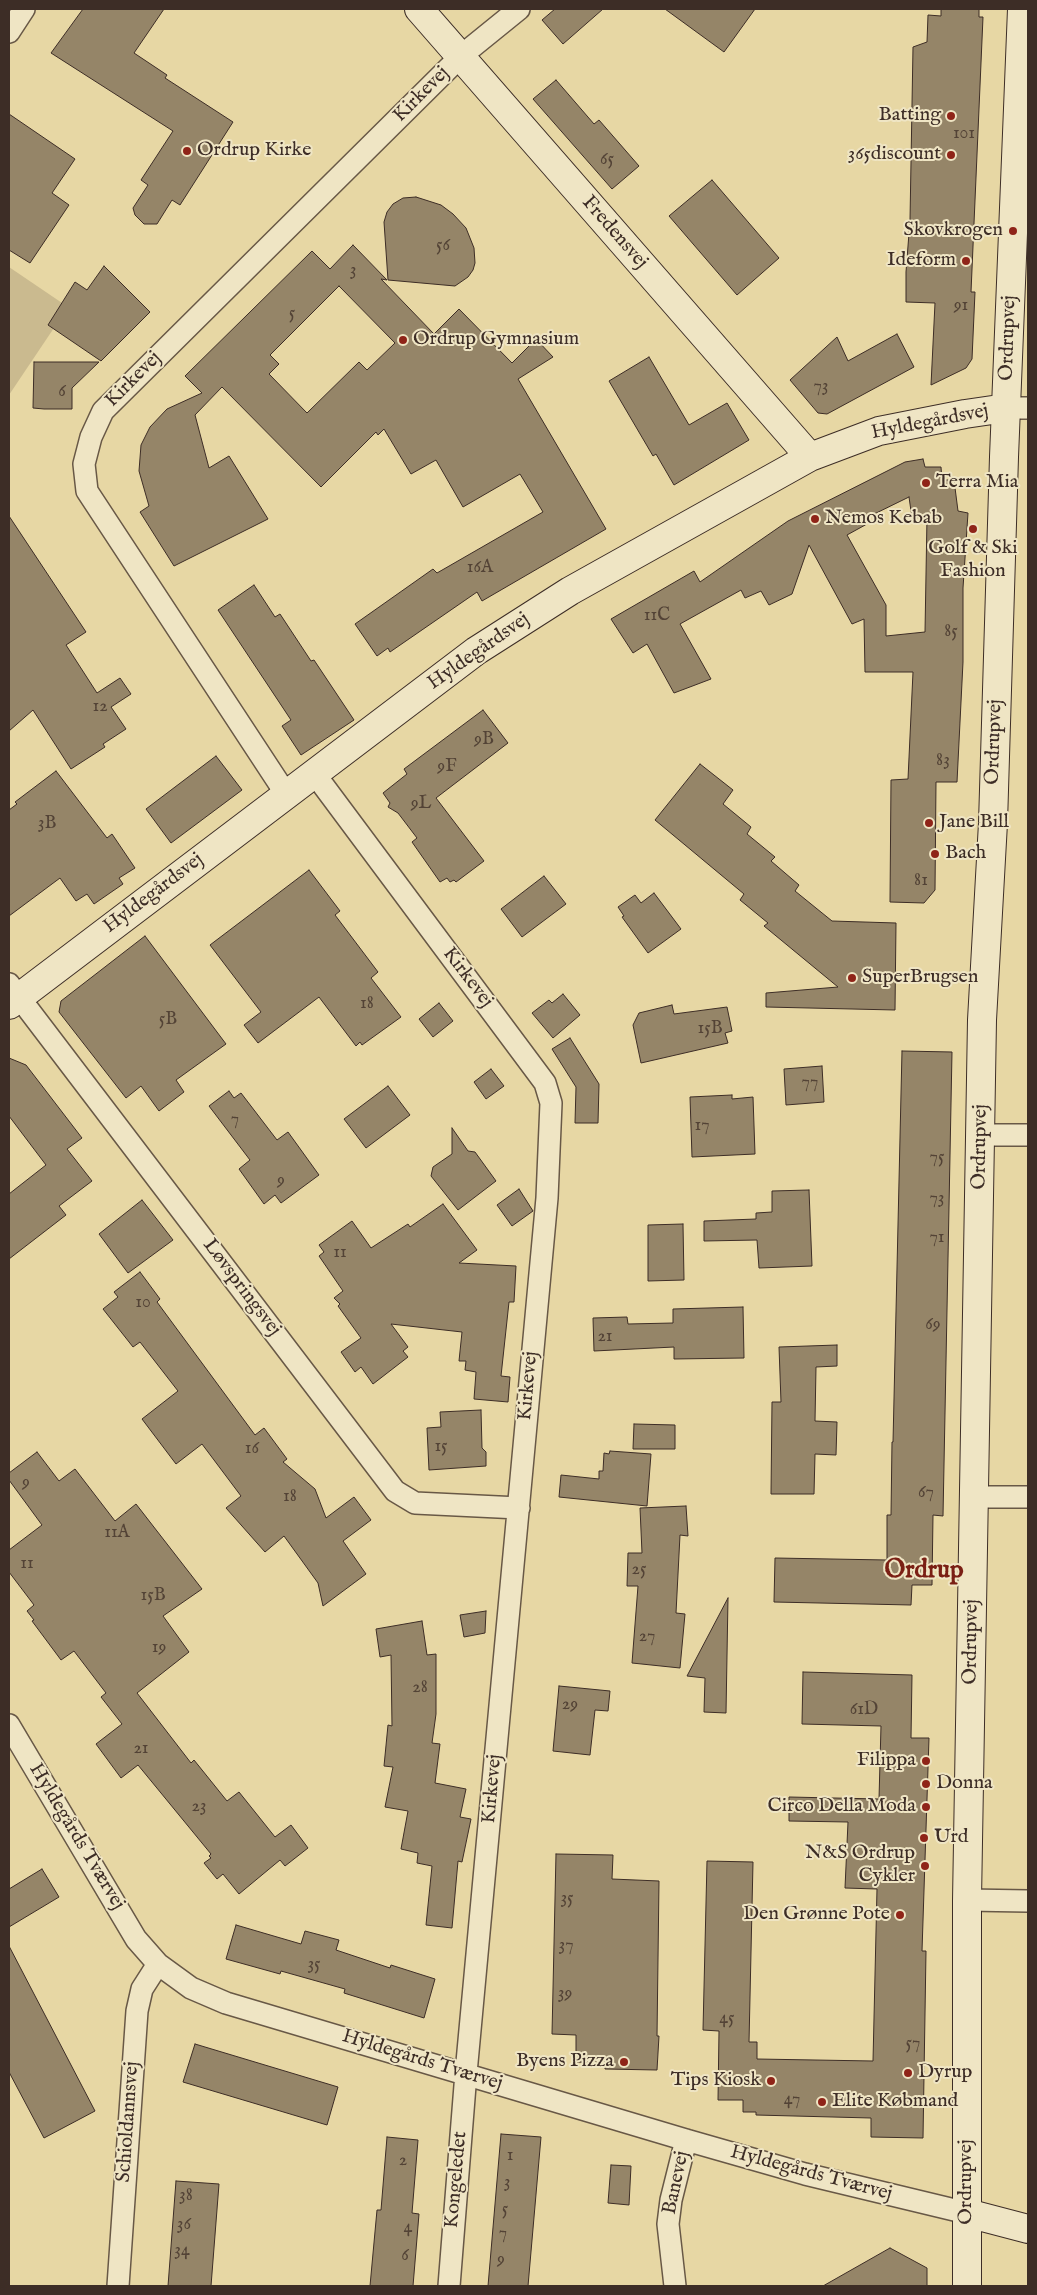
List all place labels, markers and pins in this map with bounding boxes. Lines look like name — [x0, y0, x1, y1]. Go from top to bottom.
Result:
place label: Batting — [879, 104, 941, 128]
marker: Batting — [945, 110, 957, 122]
place label: Ordrup Kirke — [197, 139, 311, 163]
place label: 365discount — [848, 143, 941, 167]
marker: Ordrup Kirke — [181, 145, 193, 157]
marker: 365discount — [945, 149, 957, 161]
place label: Skovkrogen — [903, 219, 1003, 243]
marker: Skovkrogen — [1007, 225, 1019, 237]
place label: Ideform — [887, 249, 956, 273]
marker: Ideform — [960, 255, 972, 267]
place label: Ordrup Gymnasium — [413, 328, 579, 352]
marker: Ordrup Gymnasium — [397, 334, 409, 346]
place label: Terra Mia — [936, 471, 1019, 495]
marker: Terra Mia — [920, 477, 932, 489]
place label: Nemos Kebab — [825, 507, 942, 531]
marker: Nemos Kebab — [809, 513, 821, 525]
marker: Golf & Ski Fashion — [967, 523, 979, 535]
place label: Golf & Ski Fashion — [928, 537, 1018, 584]
place label: Jane Bill — [939, 811, 1009, 835]
marker: Jane Bill — [923, 817, 935, 829]
place label: Bach — [945, 842, 986, 866]
marker: Bach — [929, 848, 941, 860]
place label: SuperBrugsen — [862, 966, 978, 990]
marker: SuperBrugsen — [846, 972, 858, 984]
place label: Filippa — [857, 1749, 916, 1773]
marker: Filippa — [920, 1755, 932, 1767]
place label: Donna — [936, 1772, 993, 1796]
marker: Donna — [920, 1778, 932, 1790]
place label: Circo Della Moda — [767, 1795, 916, 1819]
marker: Circo Della Moda — [920, 1801, 932, 1813]
place label: Urd — [934, 1826, 968, 1850]
marker: Urd — [918, 1832, 930, 1844]
place label: N&S Ordrup Cykler — [805, 1842, 915, 1889]
marker: N&S Ordrup Cykler — [919, 1860, 931, 1872]
place label: Den Grønne Pote — [743, 1903, 890, 1927]
marker: Den Grønne Pote — [894, 1909, 906, 1921]
place label: Byens Pizza — [516, 2050, 614, 2074]
marker: Byens Pizza — [618, 2056, 630, 2068]
place label: Dyrup — [918, 2061, 972, 2085]
marker: Dyrup — [902, 2067, 914, 2079]
place label: Tips Kiosk — [671, 2069, 761, 2093]
marker: Tips Kiosk — [765, 2075, 777, 2087]
place label: Elite Købmand — [832, 2090, 958, 2114]
marker: Elite Købmand — [816, 2096, 828, 2108]

